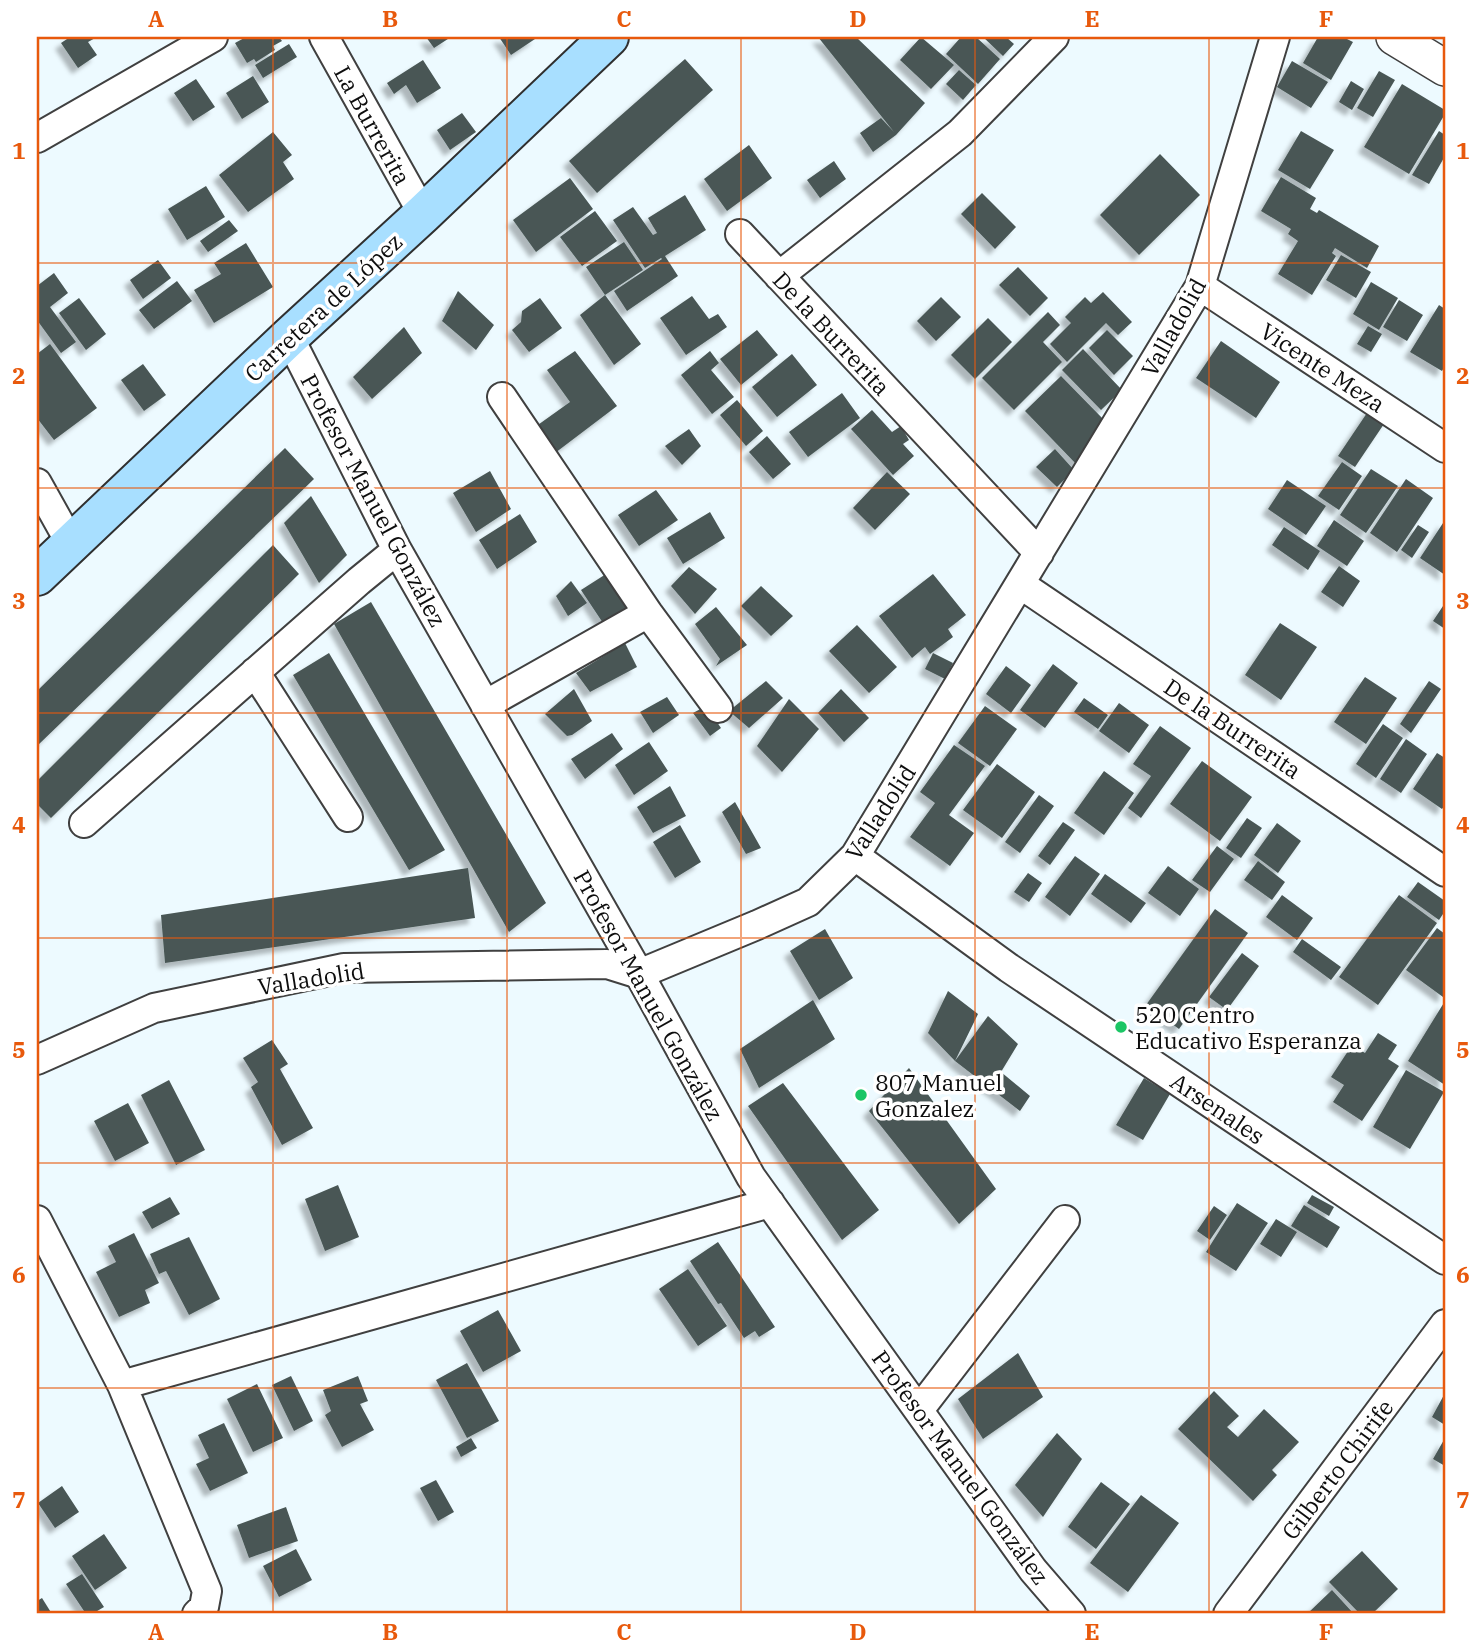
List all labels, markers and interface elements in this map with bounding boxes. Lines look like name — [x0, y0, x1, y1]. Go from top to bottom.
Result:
text: A — [148, 3, 164, 33]
text: B — [382, 3, 398, 33]
text: C — [616, 3, 632, 33]
text: D — [849, 3, 867, 33]
text: E — [1084, 3, 1100, 33]
text: F — [1319, 3, 1333, 33]
street label: La Burrerita — [328, 60, 418, 190]
text: 1 — [12, 135, 26, 165]
text: 1 — [1456, 135, 1470, 165]
street label: Carretera de López — [238, 226, 408, 388]
street label: De la Burrerita — [767, 265, 897, 401]
street label: Valladolid — [1134, 273, 1212, 381]
street label: Vicente Meza — [1255, 315, 1391, 419]
text: 2 — [12, 360, 26, 390]
text: 2 — [1456, 360, 1470, 390]
street label: Profesor Manuel González — [294, 368, 454, 632]
text: 3 — [12, 585, 26, 615]
text: 3 — [1456, 585, 1470, 615]
street label: De la Burrerita — [1159, 671, 1307, 785]
street label: Valladolid — [838, 759, 922, 865]
text: 4 — [12, 809, 26, 839]
text: 4 — [1456, 809, 1470, 839]
street label: Profesor Manuel González — [567, 864, 731, 1126]
street label: Valladolid — [255, 955, 367, 1001]
place label: 520 Centro Educativo Esperanza — [1135, 999, 1362, 1055]
marker: 520 Centro Educativo Esperanza — [1113, 1019, 1129, 1035]
text: 5 — [12, 1034, 26, 1064]
text: 5 — [1456, 1034, 1470, 1064]
street label: Arsenales — [1165, 1066, 1271, 1150]
place label: 807 Manuel Gonzalez — [875, 1067, 1003, 1123]
marker: 807 Manuel Gonzalez — [853, 1087, 869, 1103]
text: 6 — [12, 1259, 26, 1289]
text: 6 — [1456, 1259, 1470, 1289]
street label: Profesor Manuel González — [866, 1344, 1056, 1590]
street label: Gilberto Chirife — [1274, 1393, 1400, 1545]
text: 7 — [12, 1484, 26, 1514]
text: 7 — [1456, 1484, 1470, 1514]
text: A — [148, 1616, 164, 1646]
text: B — [382, 1616, 398, 1646]
text: C — [616, 1616, 632, 1646]
text: D — [849, 1616, 867, 1646]
text: E — [1084, 1616, 1100, 1646]
text: F — [1319, 1616, 1333, 1646]

